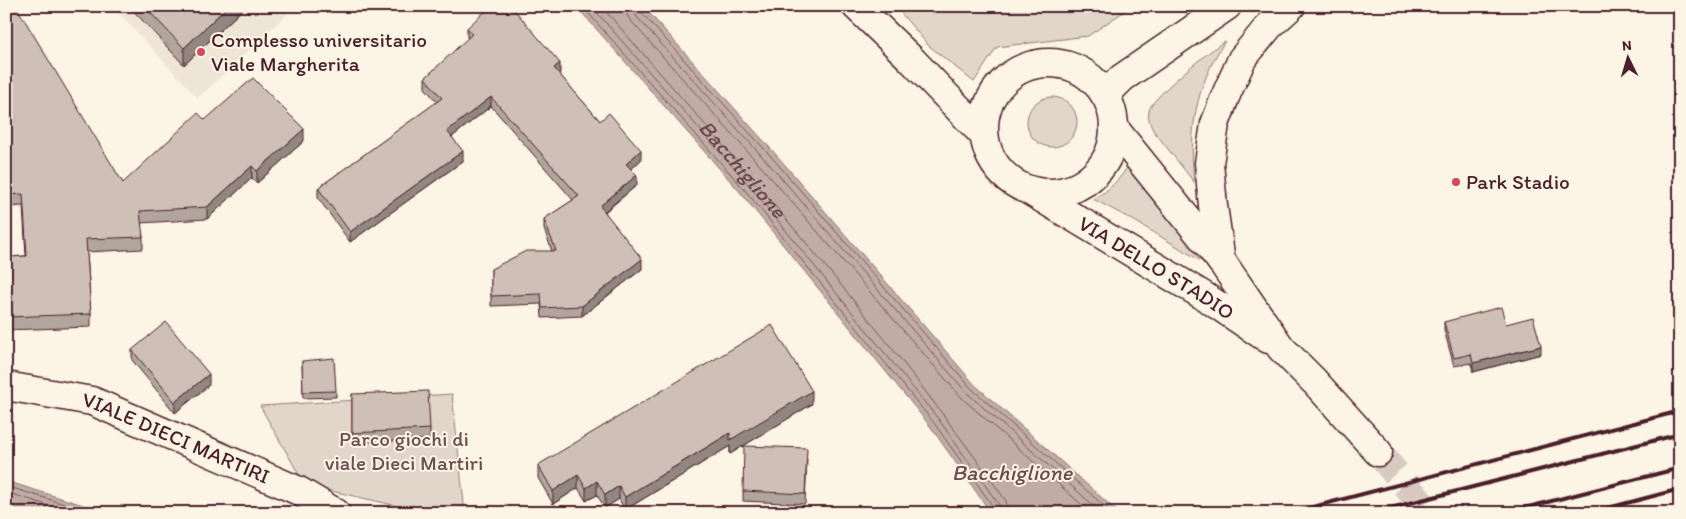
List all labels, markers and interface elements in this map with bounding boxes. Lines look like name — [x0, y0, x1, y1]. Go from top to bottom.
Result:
place label: Complesso universitario Viale Margherita — [211, 27, 427, 76]
north arrow — [1604, 32, 1654, 82]
text: N — [1621, 37, 1632, 54]
marker: Complesso universitario Viale Margherita — [195, 46, 207, 58]
water label: Bacchiglione — [693, 114, 793, 225]
place label: Park Stadio — [1466, 169, 1570, 194]
marker: Park Stadio — [1450, 176, 1462, 188]
street label: VIA DELLO STADIO — [1074, 210, 1239, 325]
street label: VIALE DIECI MARTIRI — [81, 387, 274, 489]
park label: Parco giochi di viale Dieci Martiri — [325, 426, 483, 475]
water label: Bacchiglione — [952, 459, 1074, 486]

